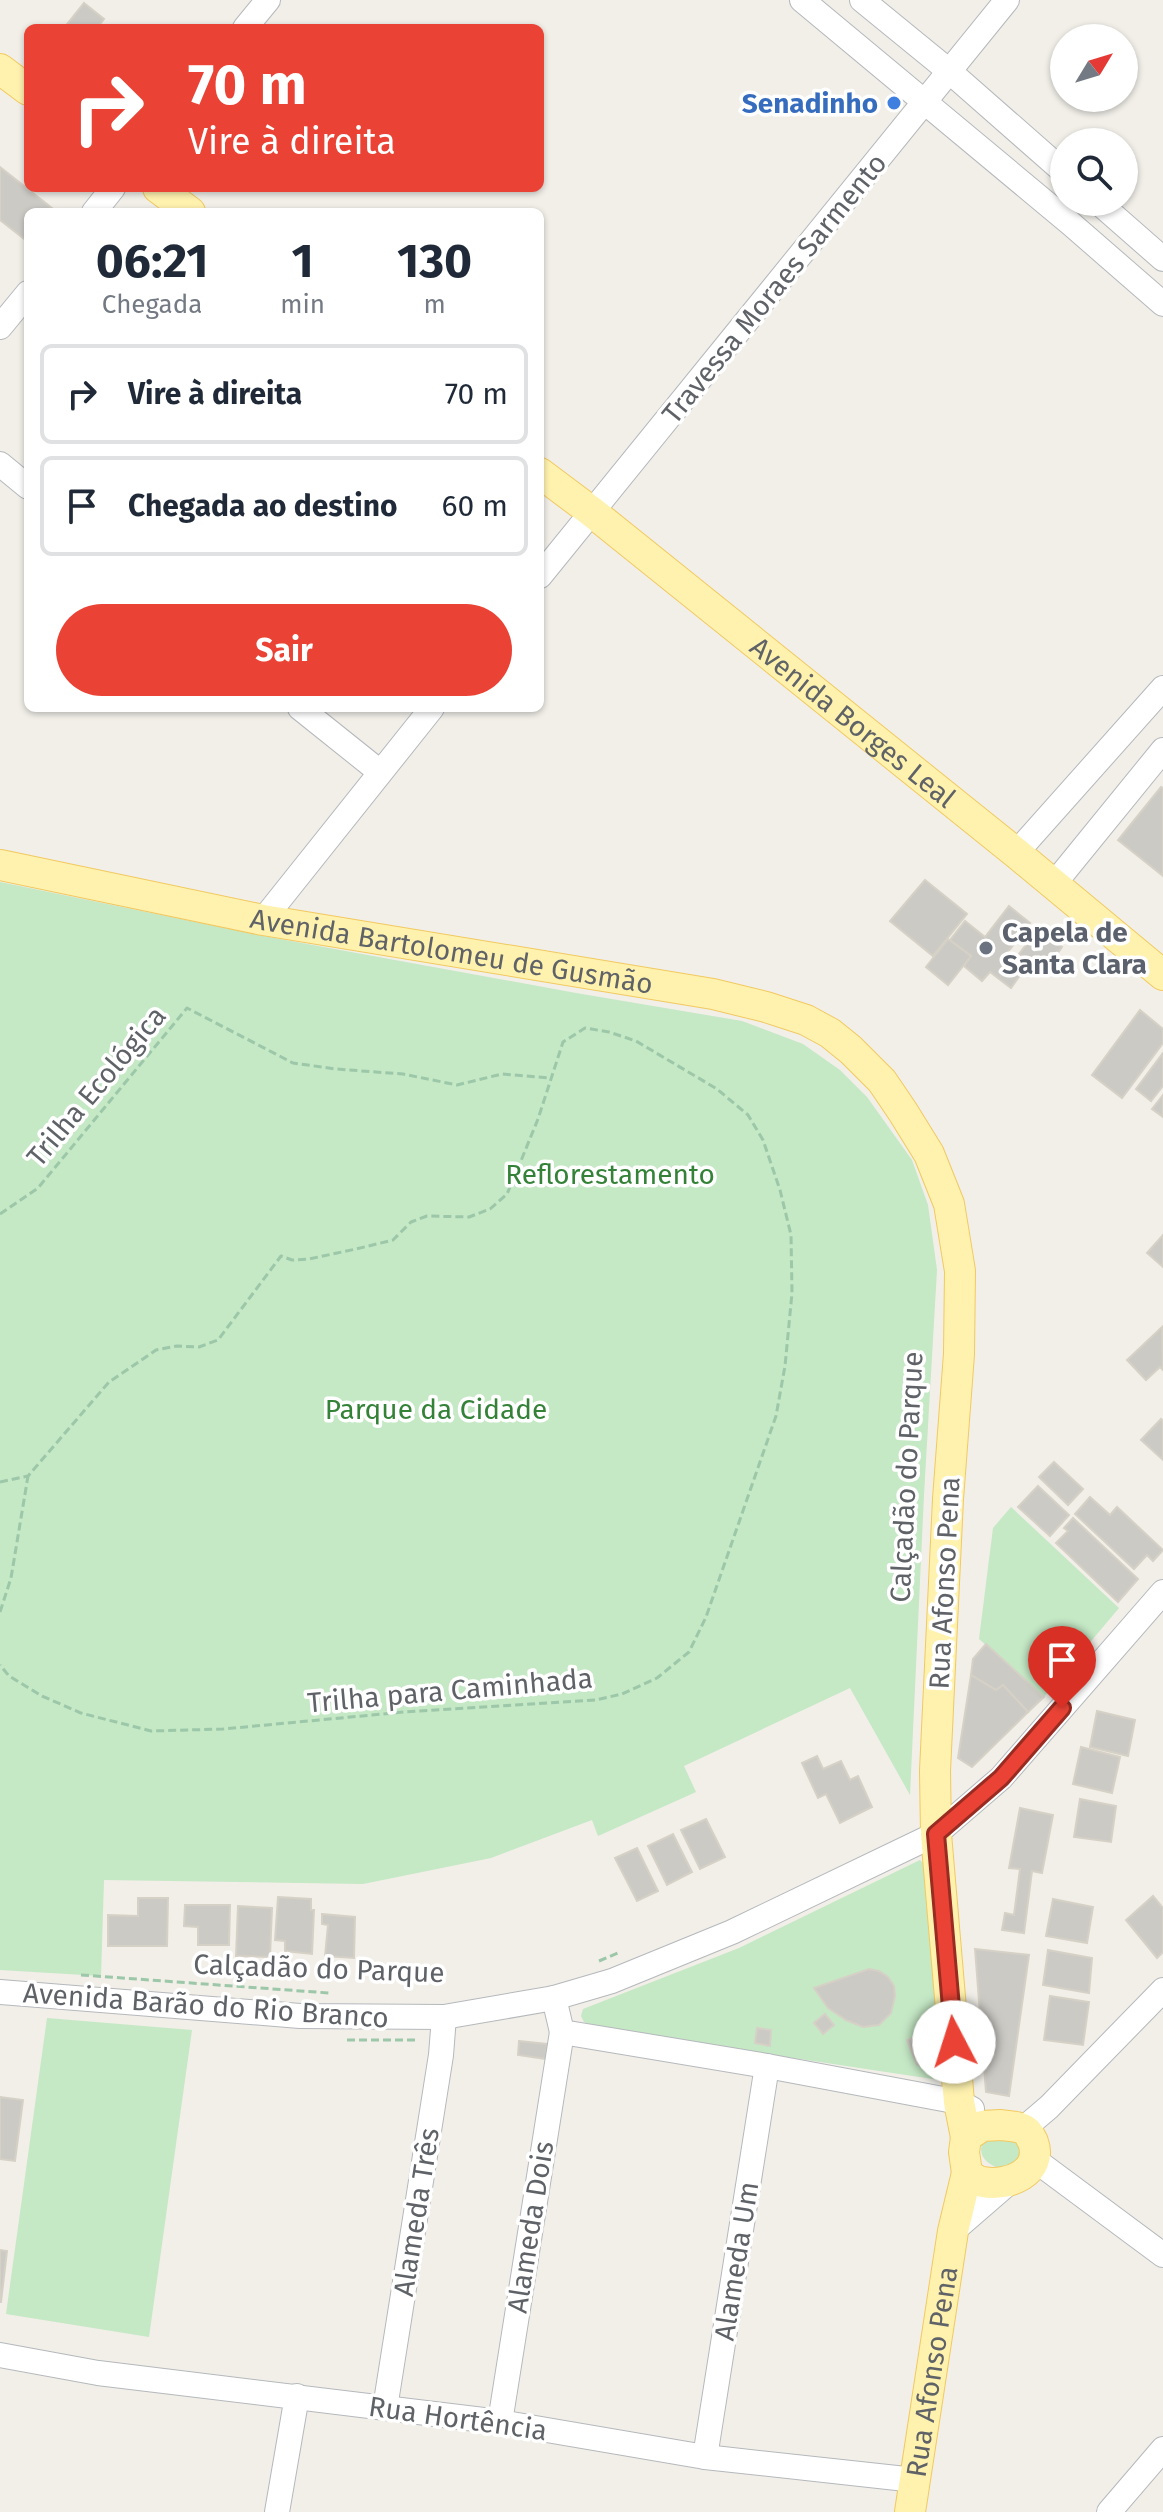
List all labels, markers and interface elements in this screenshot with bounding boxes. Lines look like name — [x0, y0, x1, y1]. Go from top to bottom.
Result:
north arrow — [1050, 24, 1138, 112]
map controls — [1050, 24, 1138, 216]
text: 70 m — [188, 52, 307, 119]
icon: right — [56, 56, 160, 160]
place label: Senadinho — [742, 87, 878, 120]
marker: Senadinho — [885, 94, 903, 112]
text: Vire à direita — [188, 120, 396, 164]
button: search — [1050, 128, 1138, 216]
street label: Travessa Moraes Sarmento — [655, 147, 893, 430]
text: 06:21 — [96, 232, 208, 290]
text: 1 — [292, 232, 314, 290]
text: 130 — [397, 232, 472, 290]
text: Chegada — [102, 289, 202, 320]
text: min — [280, 289, 325, 320]
text: m — [423, 289, 446, 320]
icon: right — [60, 372, 104, 416]
text: Vire à direita — [128, 376, 302, 412]
text: 70 m — [445, 376, 508, 412]
icon: arrive — [60, 484, 104, 528]
text: Chegada ao destino — [128, 488, 398, 524]
text: 60 m — [442, 488, 508, 524]
button: Sair — [56, 604, 512, 696]
street label: Avenida Borges Leal — [744, 630, 962, 815]
street label: Avenida Bartolomeu de Gusmão — [247, 902, 655, 1001]
place label: Capela de Santa Clara — [1002, 916, 1147, 981]
marker: Capela de Santa Clara — [977, 939, 995, 957]
street label: Trilha Ecológica — [20, 1000, 173, 1173]
park label: Reflorestamento — [505, 1158, 715, 1191]
street label: Calçadão do Parque — [883, 1351, 930, 1603]
park label: Parque da Cidade — [325, 1393, 547, 1426]
street label: Rua Afonso Pena — [922, 1476, 967, 1690]
pin — [1028, 1626, 1096, 1708]
icon: arrive — [1040, 1638, 1084, 1682]
street label: Trilha para Caminhada — [306, 1662, 594, 1719]
street label: Calçadão do Parque — [193, 1948, 445, 1989]
street label: Avenida Barão do Rio Branco — [22, 1976, 390, 2035]
position arrow — [912, 2000, 996, 2084]
street label: Alameda Três — [387, 2126, 446, 2299]
street label: Alameda Dois — [501, 2139, 560, 2315]
street label: Alameda Um — [708, 2179, 765, 2343]
street label: Rua Afonso Pena — [900, 2264, 964, 2480]
street label: Rua Hortência — [367, 2390, 549, 2447]

